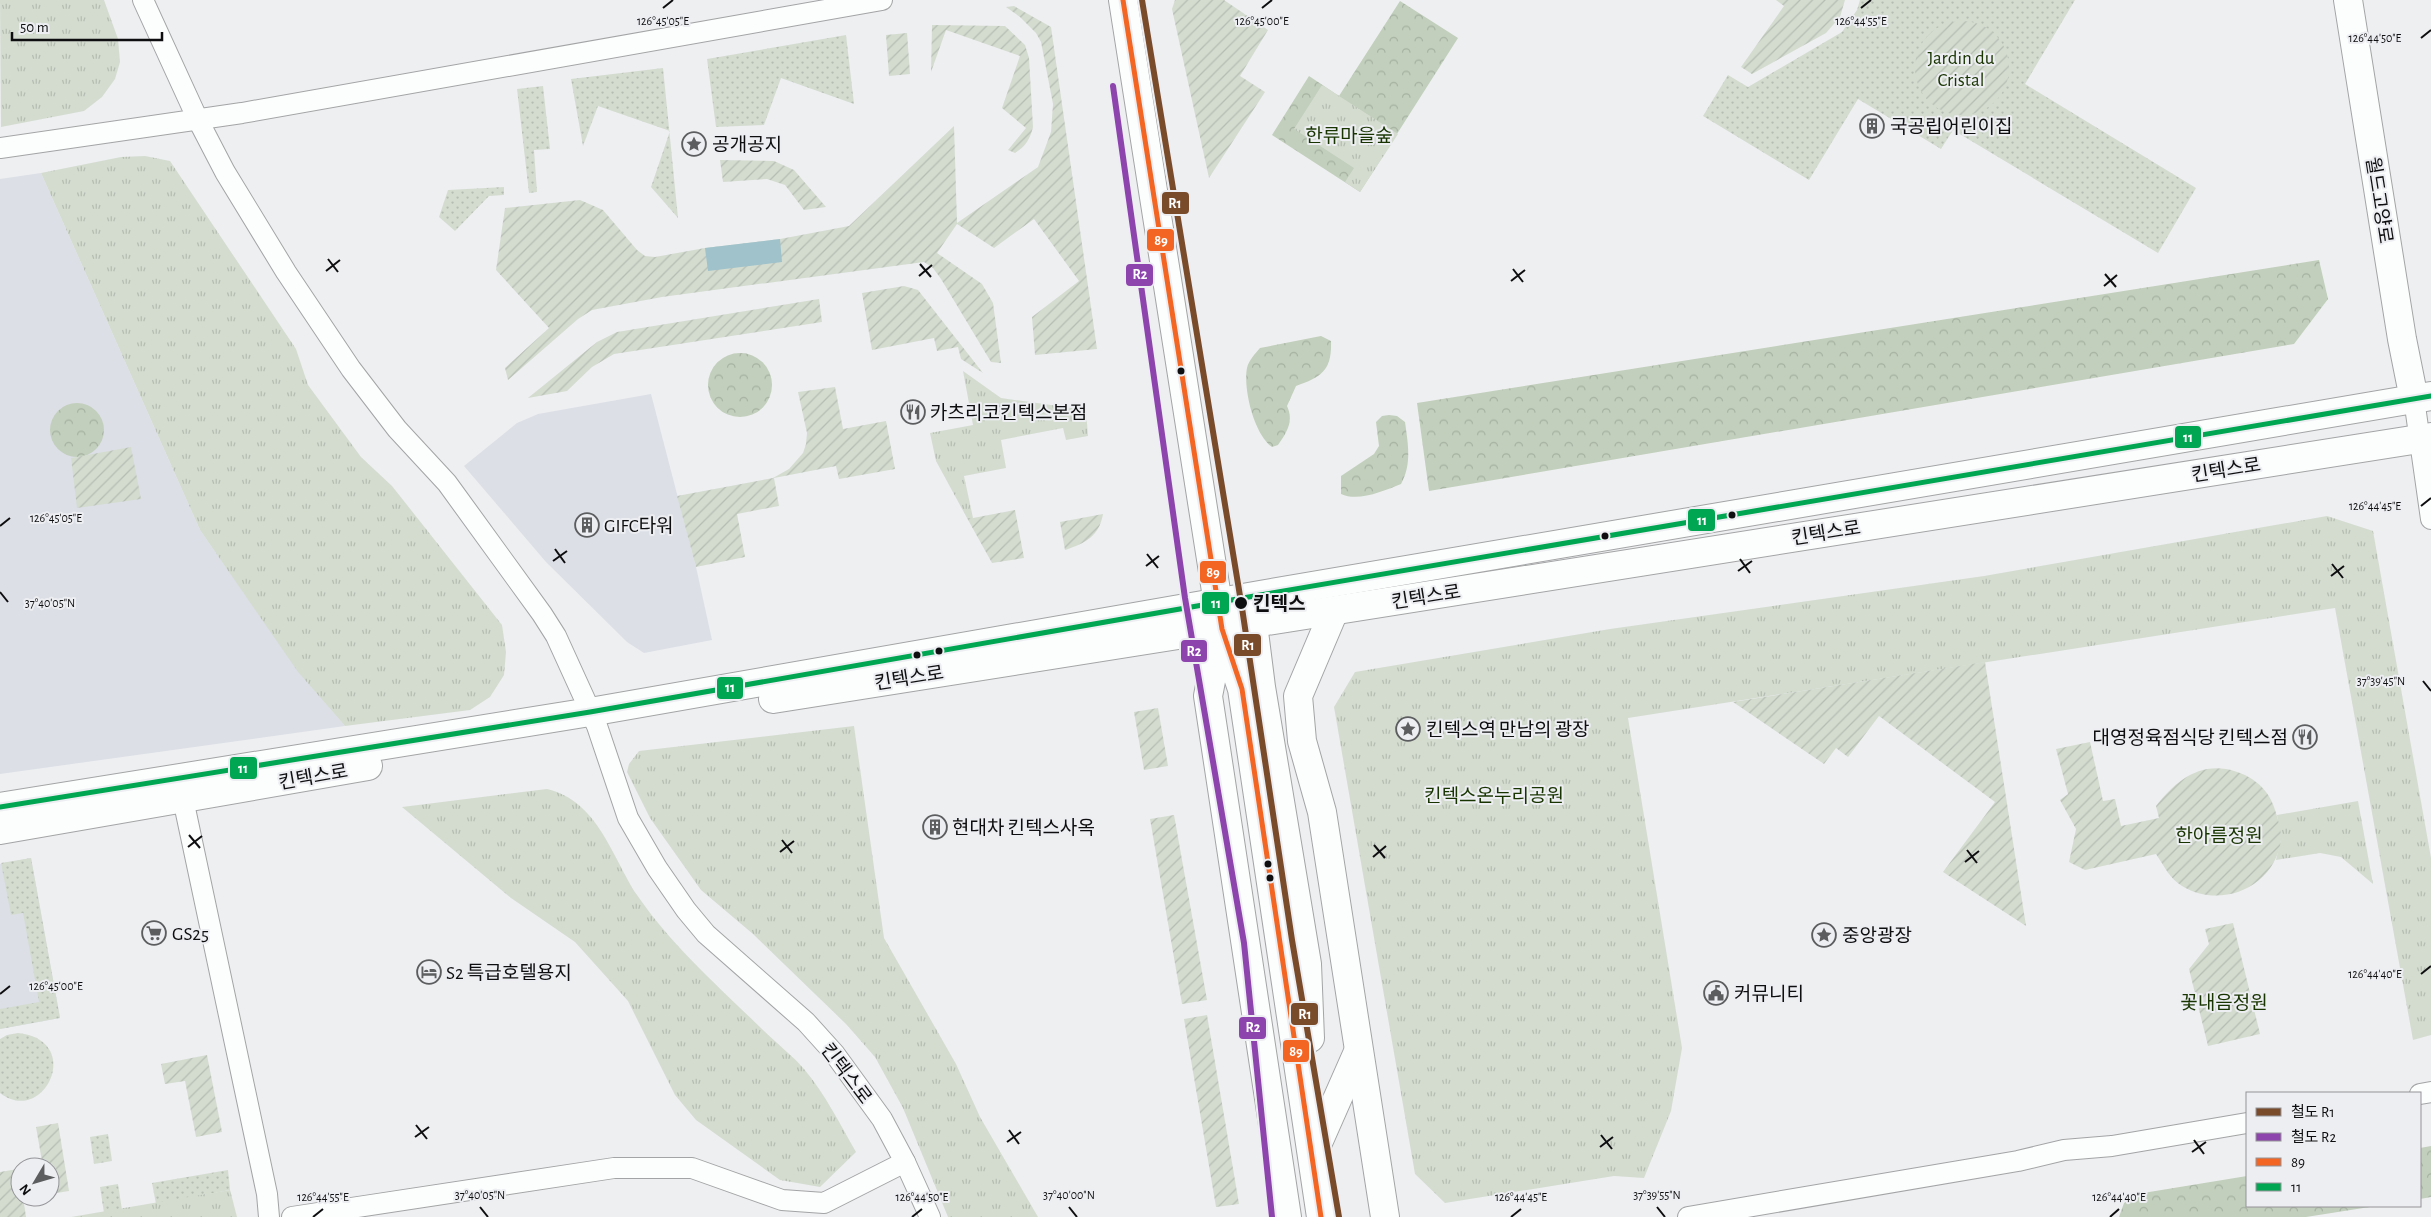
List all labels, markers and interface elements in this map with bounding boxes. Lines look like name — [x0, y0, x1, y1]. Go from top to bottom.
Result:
scale bar — [12, 10, 162, 42]
text: 126°45'05"E — [637, 15, 689, 27]
text: 126°45'00"E — [1235, 15, 1289, 27]
text: 126°44'55"E — [1835, 15, 1887, 27]
text: 50 m — [20, 20, 49, 35]
text: 126°44'50"E — [2349, 32, 2402, 44]
park label: Jardin du Cristal — [1927, 49, 1995, 90]
building icon: 국공립어린이집 — [1859, 113, 1885, 139]
place label: 국공립어린이집 — [1890, 117, 2012, 137]
park label: 한류마을숲 — [1305, 126, 1393, 146]
place icon: 공개공지 — [681, 131, 707, 157]
place label: 공개공지 — [712, 135, 782, 155]
street label: 월드고양로 — [2362, 155, 2396, 245]
line badge: R1 — [1161, 191, 1190, 215]
text: R1 — [1168, 197, 1182, 211]
line badge: 89 — [1146, 228, 1175, 252]
text: 89 — [1154, 234, 1168, 248]
line badge: R2 — [1125, 263, 1154, 287]
text: R2 — [1133, 268, 1148, 282]
unlabelled marker — [1176, 366, 1186, 376]
restaurant icon: 카츠리코킨텍스본점 — [900, 399, 926, 425]
place label: 카츠리코킨텍스본점 — [930, 403, 1087, 423]
line badge: 11 — [2174, 425, 2202, 449]
text: 11 — [2183, 431, 2193, 445]
street label: 킨텍스로 — [2190, 455, 2262, 485]
text: 126°44'45"E — [2349, 500, 2401, 512]
line badge: 11 — [1687, 508, 1716, 532]
unlabelled marker — [1727, 510, 1737, 520]
text: 126°45'05"E — [30, 512, 82, 524]
building icon: GIFC타워 — [574, 512, 600, 538]
text: 11 — [1697, 514, 1707, 528]
place label: GIFC타워 — [604, 516, 674, 536]
street label: 킨텍스로 — [1790, 518, 1862, 548]
unlabelled marker — [1600, 531, 1610, 541]
line badge: 89 — [1199, 560, 1227, 584]
text: 89 — [1206, 566, 1220, 580]
street label: 킨텍스로 — [1390, 582, 1462, 612]
line badge: 11 — [1201, 591, 1230, 615]
place label: 킨텍스 — [1253, 594, 1305, 614]
marker: 킨텍스 — [1233, 595, 1249, 611]
text: 37°40'05"N — [25, 597, 75, 609]
text: 11 — [1211, 597, 1221, 611]
line badge: R1 — [1233, 633, 1262, 657]
line badge: R2 — [1180, 639, 1208, 663]
text: R1 — [1241, 639, 1255, 653]
text: R2 — [1187, 645, 1202, 659]
unlabelled marker — [934, 646, 944, 656]
unlabelled marker — [912, 650, 922, 660]
street label: 킨텍스로 — [873, 663, 945, 693]
text: 37°39'45"N — [2357, 675, 2405, 687]
line badge: 11 — [716, 676, 744, 700]
text: 11 — [725, 681, 735, 695]
place icon: 킨텍스역 만남의 광장 — [1395, 716, 1421, 742]
place label: 킨텍스역 만남의 광장 — [1426, 720, 1590, 740]
restaurant icon: 대영정육점식당 킨텍스점 — [2292, 724, 2318, 750]
place label: 대영정육점식당 킨텍스점 — [2093, 728, 2288, 748]
line badge: 11 — [229, 756, 258, 780]
street label: 킨텍스로 — [277, 761, 349, 793]
text: 11 — [238, 762, 248, 776]
park label: 킨텍스온누리공원 — [1424, 786, 1564, 806]
building icon: 현대차 킨텍스사옥 — [922, 814, 948, 840]
place label: 현대차 킨텍스사옥 — [952, 818, 1095, 838]
park label: 한아름정원 — [2175, 826, 2263, 846]
unlabelled marker — [1263, 859, 1273, 869]
unlabelled marker — [1265, 873, 1275, 883]
supermarket icon: GS25 — [141, 920, 167, 946]
place icon: 중앙광장 — [1811, 922, 1837, 948]
place label: GS25 — [172, 925, 209, 944]
place label: 중앙광장 — [1842, 926, 1912, 946]
hotel icon: S2 특급호텔용지 — [416, 959, 442, 985]
place label: S2 특급호텔용지 — [446, 963, 572, 983]
text: 126°44'40"E — [2348, 968, 2402, 980]
text: 126°45'00"E — [29, 980, 83, 992]
public building icon: 커뮤니티 — [1703, 980, 1729, 1006]
place label: 커뮤니티 — [1734, 984, 1804, 1004]
park label: 꽃내음정원 — [2180, 993, 2268, 1013]
line badge: R1 — [1290, 1002, 1319, 1026]
text: R1 — [1298, 1008, 1312, 1022]
line badge: R2 — [1238, 1016, 1267, 1040]
text: R2 — [1246, 1021, 1261, 1035]
line badge: 89 — [1282, 1039, 1310, 1063]
street label: 킨텍스로 — [817, 1040, 875, 1108]
text: 89 — [1289, 1045, 1303, 1059]
legend — [2246, 1092, 2421, 1207]
text: 철도 R1 — [2291, 1104, 2335, 1120]
text: 철도 R2 — [2291, 1129, 2336, 1145]
text: 89 — [2291, 1155, 2305, 1170]
north arrow — [10, 1157, 60, 1207]
text: 11 — [2291, 1180, 2301, 1195]
text: N — [17, 1181, 34, 1198]
text: 37°40'05"N — [455, 1189, 505, 1201]
text: 37°40'00"N — [1043, 1189, 1095, 1201]
text: 37°39'55"N — [1633, 1189, 1681, 1201]
text: 126°44'55"E — [297, 1191, 349, 1203]
text: 126°44'50"E — [896, 1191, 949, 1203]
text: 126°44'45"E — [1495, 1191, 1547, 1203]
text: 126°44'40"E — [2092, 1191, 2146, 1203]

